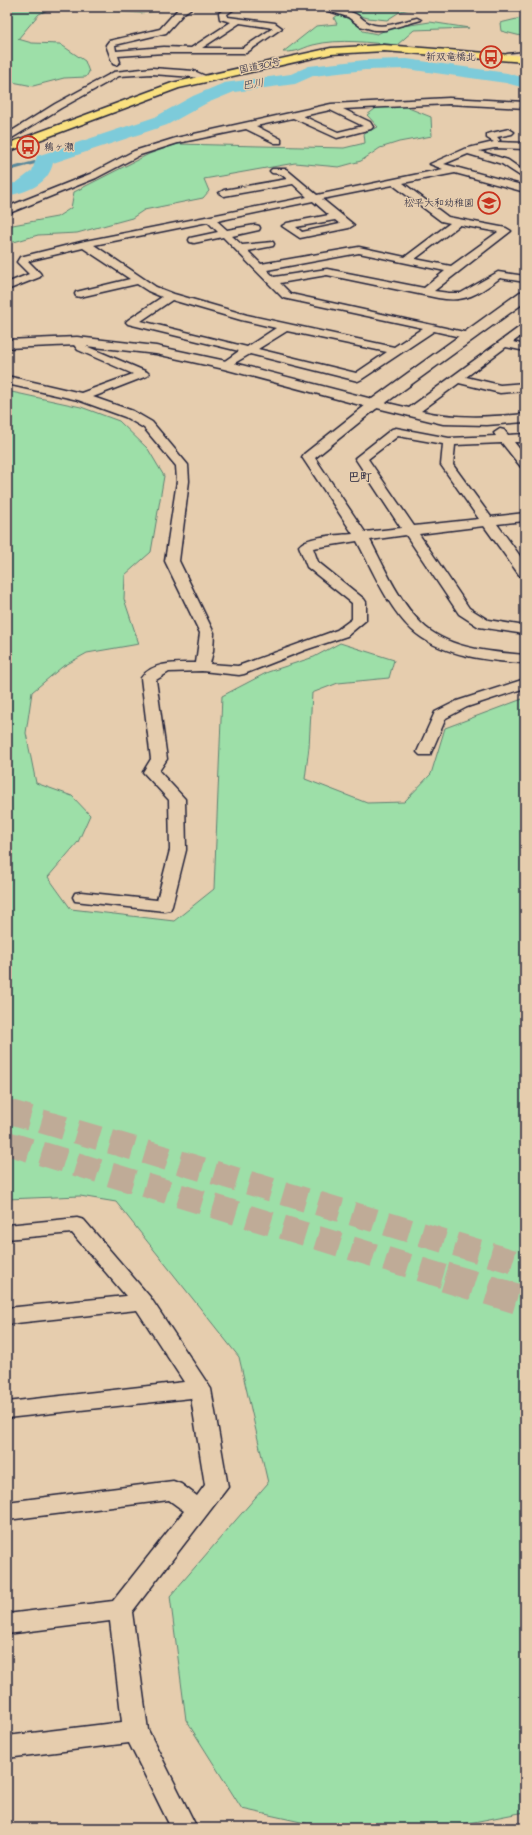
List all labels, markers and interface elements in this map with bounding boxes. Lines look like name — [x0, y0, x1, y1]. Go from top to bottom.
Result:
bus stop icon: 新双竜橋北 — [478, 44, 504, 70]
place label: 新双竜橋北 — [426, 50, 476, 64]
street label: 国道301号 — [238, 55, 282, 77]
water label: 巴川 — [241, 75, 265, 93]
bus stop icon: 鵜ヶ瀬 — [15, 134, 41, 160]
place label: 鵜ヶ瀬 — [44, 140, 74, 154]
school or university icon: 松平大和幼稚園 — [476, 190, 502, 216]
place label: 松平大和幼稚園 — [404, 196, 474, 210]
district label: 巴町 — [348, 469, 372, 486]

